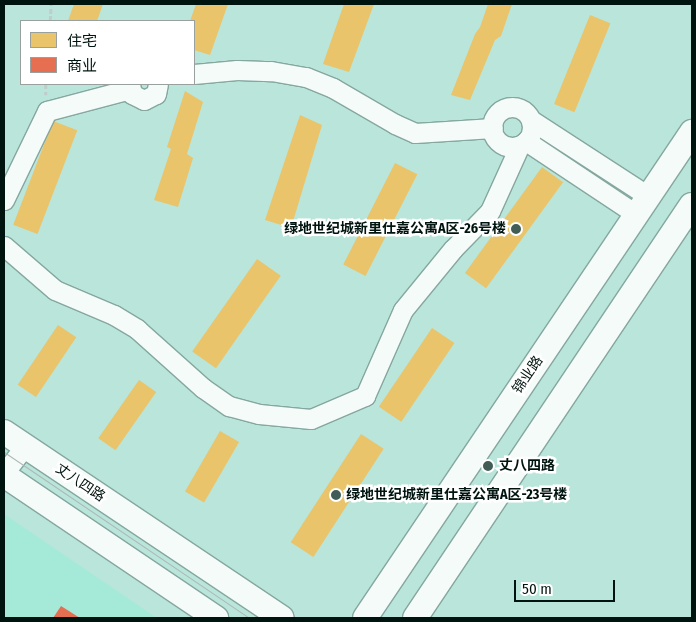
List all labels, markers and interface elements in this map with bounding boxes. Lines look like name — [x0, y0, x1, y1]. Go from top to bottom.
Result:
legend — [20, 20, 195, 85]
text: 住宅 — [67, 32, 97, 50]
text: 商业 — [67, 57, 97, 75]
place label: 绿地世纪城新里仕嘉公寓A区-26号楼 — [284, 221, 506, 237]
marker: 绿地世纪城新里仕嘉公寓A区-26号楼 — [510, 223, 522, 235]
street label: 锦业路 — [509, 353, 547, 397]
place label: 丈八四路 — [499, 458, 555, 474]
marker: 丈八四路 — [481, 459, 495, 473]
street label: 丈八四路 — [52, 460, 108, 506]
place label: 绿地世纪城新里仕嘉公寓A区-23号楼 — [346, 487, 567, 503]
marker: 绿地世纪城新里仕嘉公寓A区-23号楼 — [330, 489, 342, 501]
scale bar — [516, 570, 617, 602]
text: 50 m — [522, 580, 552, 598]

